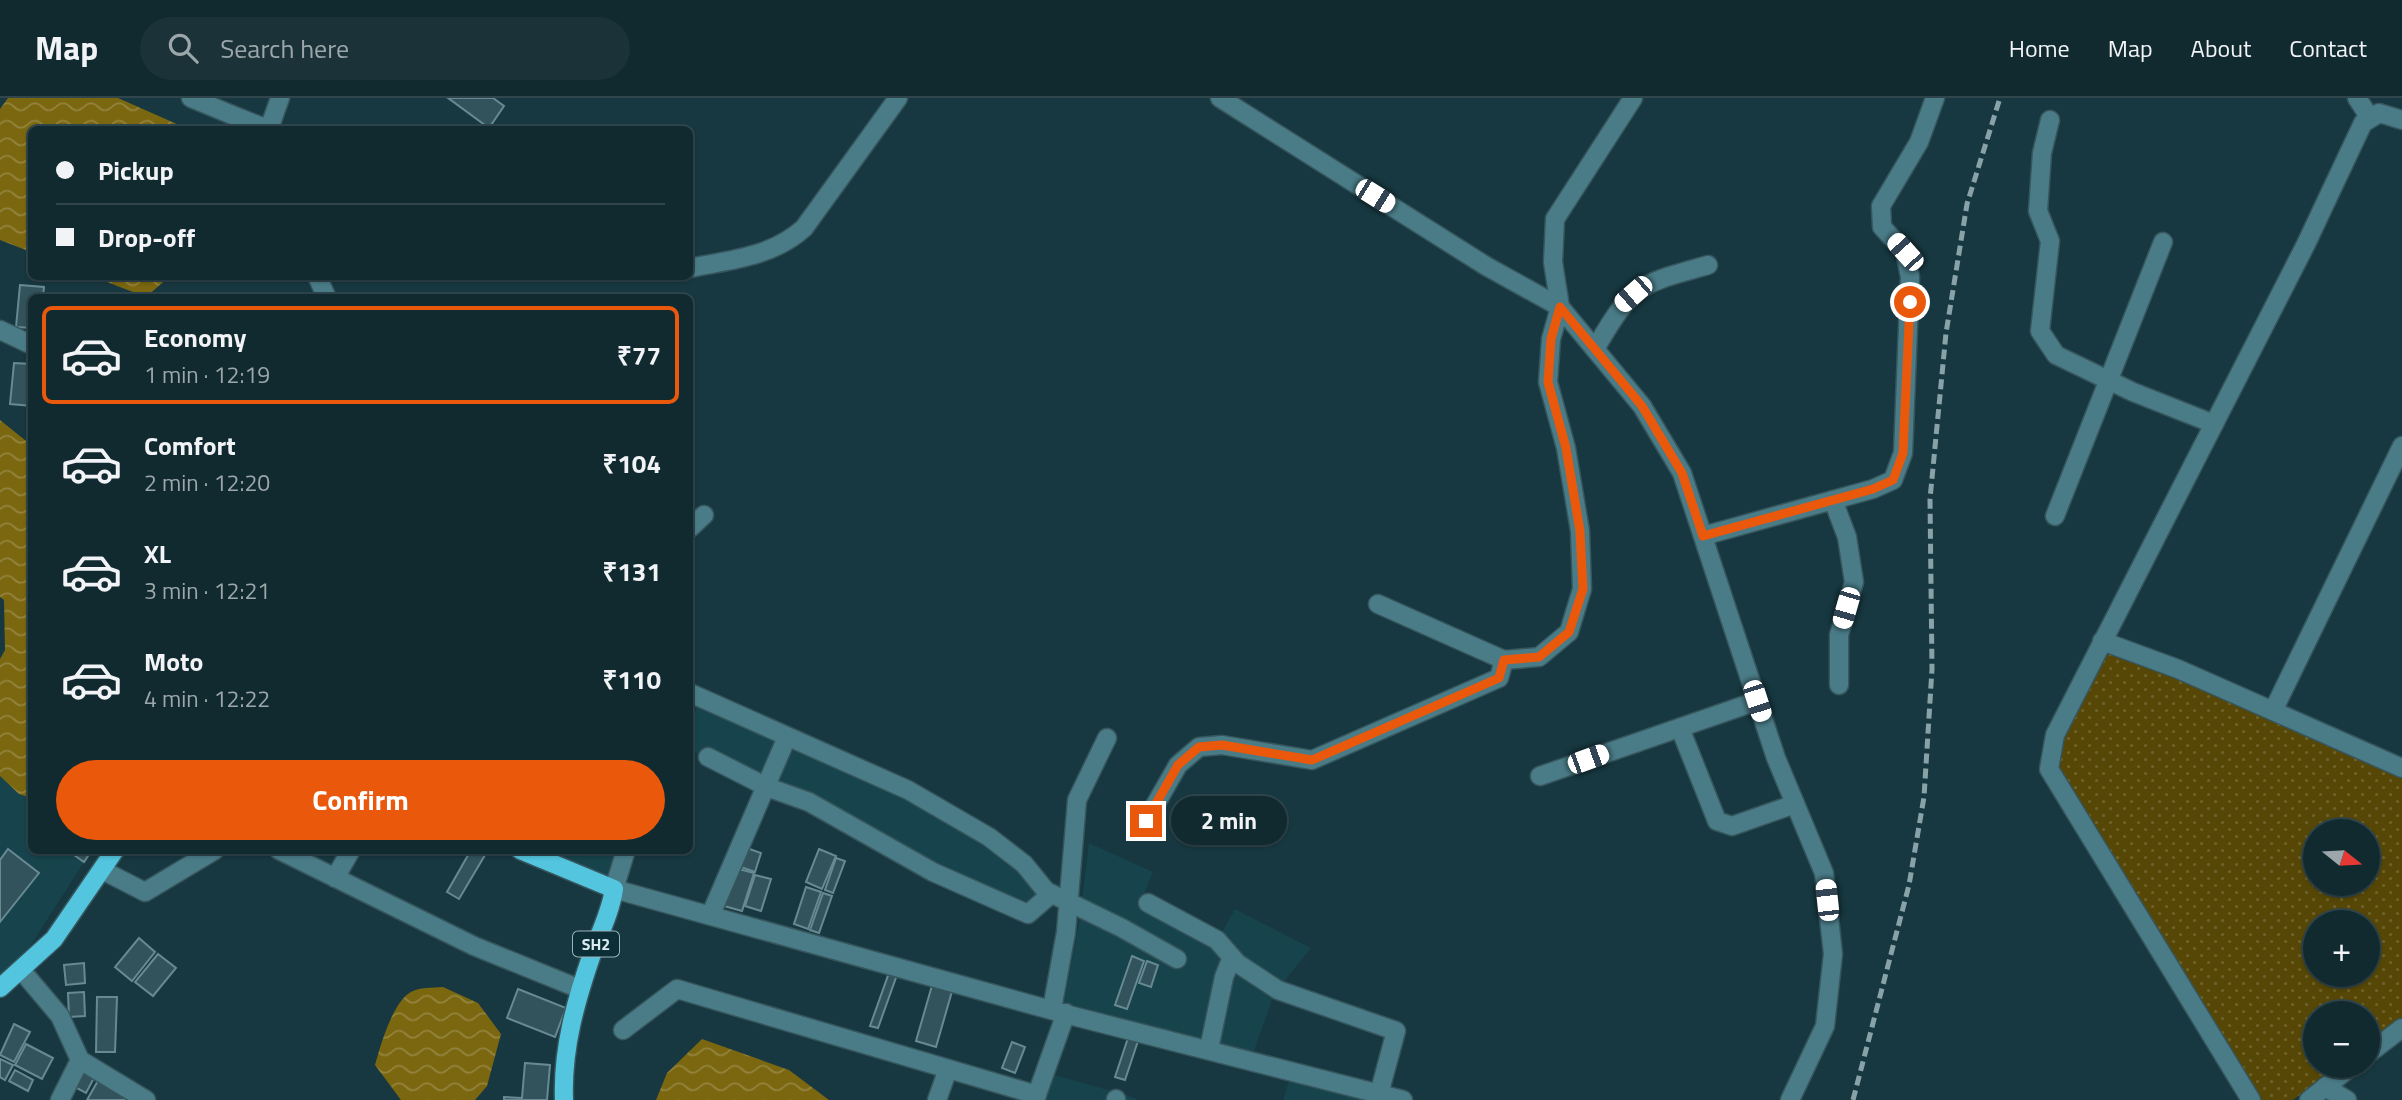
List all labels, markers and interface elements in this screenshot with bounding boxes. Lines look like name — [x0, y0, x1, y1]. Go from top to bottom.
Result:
search box — [140, 17, 630, 80]
text: Map — [35, 23, 98, 73]
icon: search — [164, 29, 202, 67]
text: Search here — [220, 29, 349, 68]
text: Home — [2009, 30, 2070, 66]
text: Map — [2108, 30, 2153, 66]
text: About — [2191, 30, 2251, 66]
text: Contact — [2289, 30, 2367, 66]
text: Pickup — [98, 151, 174, 190]
car — [1352, 176, 1399, 216]
text: Drop-off — [98, 218, 195, 257]
car — [1884, 229, 1927, 275]
car — [1611, 272, 1656, 316]
route start — [1894, 286, 1926, 318]
text: Economy — [144, 318, 246, 357]
icon: car — [60, 324, 123, 387]
text: ₹77 — [617, 336, 661, 375]
text: 1 min · 12:19 — [144, 357, 270, 392]
text: Comfort — [144, 426, 236, 465]
icon: car — [60, 432, 123, 495]
text: ₹104 — [602, 444, 661, 483]
text: 2 min · 12:20 — [144, 465, 270, 500]
text: XL — [144, 534, 171, 573]
icon: car — [60, 540, 123, 603]
text: ₹131 — [602, 552, 661, 591]
text: 3 min · 12:21 — [144, 573, 270, 608]
car — [1831, 585, 1862, 631]
text: Moto — [144, 642, 203, 681]
icon: car — [60, 648, 123, 711]
text: ₹110 — [602, 660, 661, 699]
car — [1741, 678, 1774, 724]
text: 4 min · 12:22 — [144, 681, 270, 716]
car — [1565, 742, 1612, 776]
button: Confirm — [56, 760, 665, 840]
callout: 2 min — [1170, 796, 1286, 846]
text: 2 min — [1201, 803, 1257, 838]
route end — [1130, 805, 1162, 837]
north arrow — [2303, 819, 2380, 896]
map controls — [2303, 819, 2380, 1078]
car — [1815, 878, 1840, 922]
button: + — [2303, 910, 2380, 987]
road number: SH2 — [573, 932, 619, 957]
button: − — [2303, 1001, 2380, 1078]

